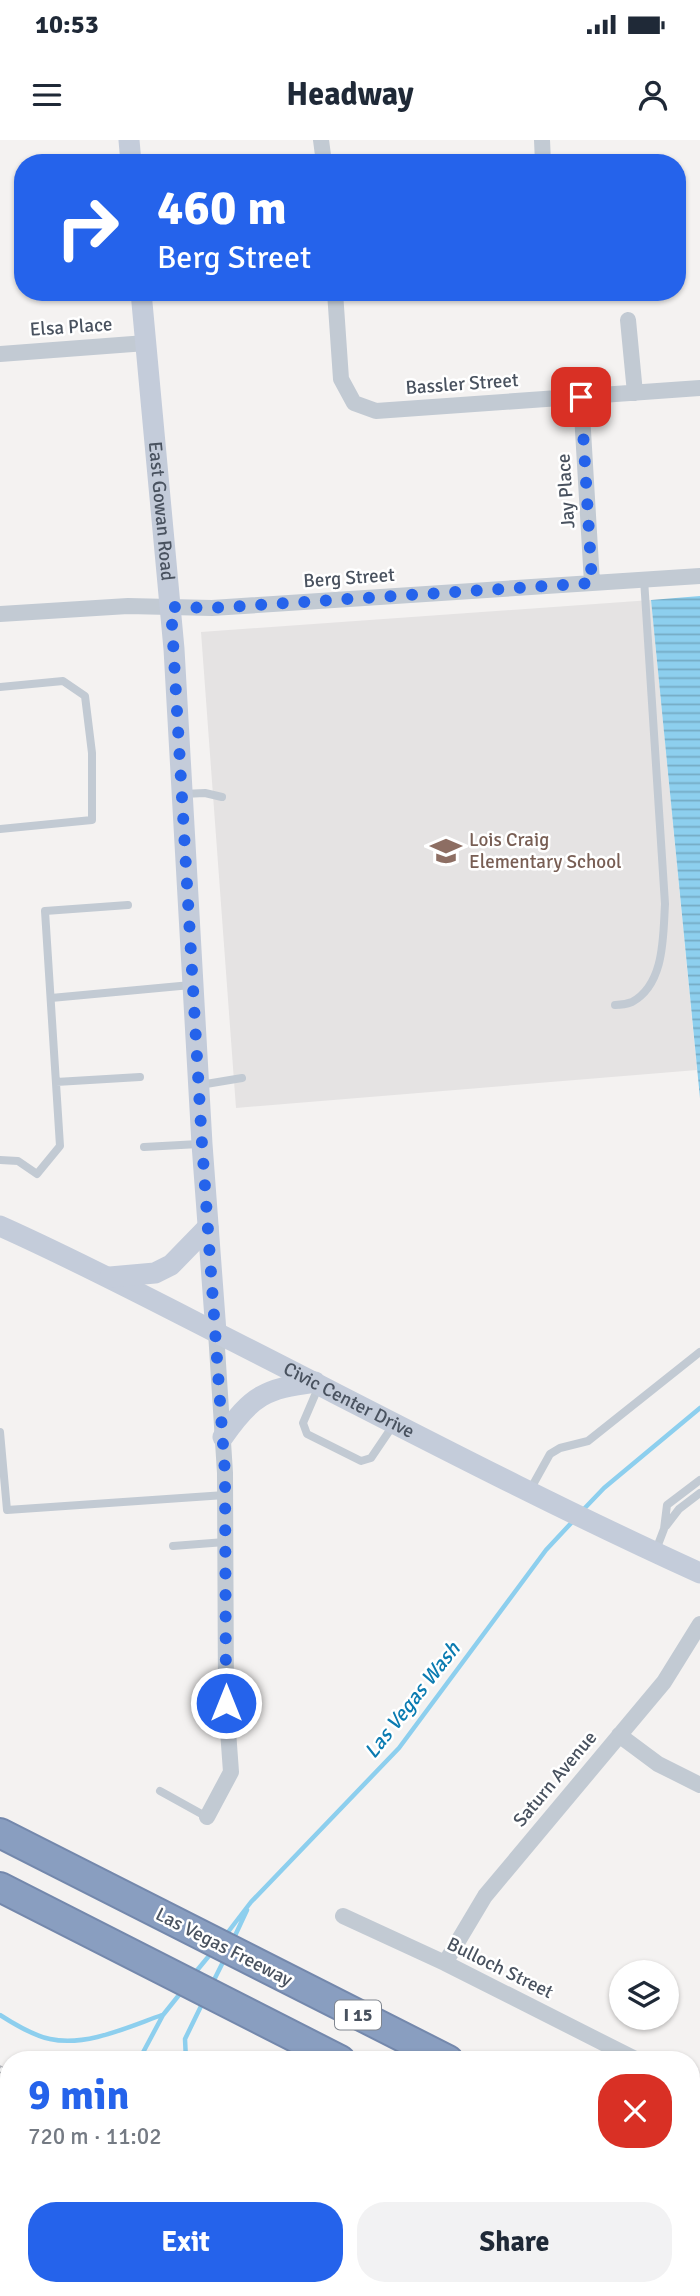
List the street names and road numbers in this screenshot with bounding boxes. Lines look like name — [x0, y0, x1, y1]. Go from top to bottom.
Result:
street label: Elsa Place — [29, 312, 113, 342]
street label: Bassler Street — [405, 368, 520, 400]
street label: East Gowan Road — [143, 440, 180, 582]
street label: Jay Place — [551, 453, 581, 529]
street label: Berg Street — [303, 563, 396, 593]
street label: Civic Center Drive — [279, 1357, 418, 1444]
street label: Saturn Avenue — [508, 1726, 602, 1832]
street label: Las Vegas Freeway — [152, 1902, 296, 1992]
street label: Bulloch Street — [443, 1932, 557, 2004]
road number: I 15 — [335, 2000, 381, 2029]

